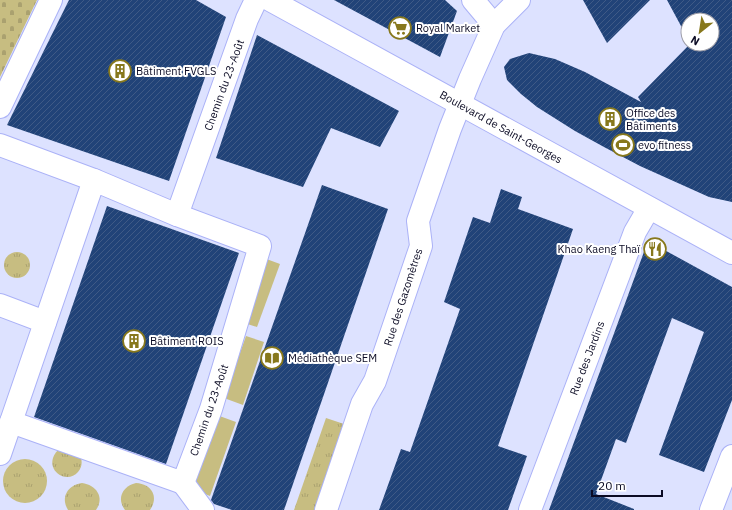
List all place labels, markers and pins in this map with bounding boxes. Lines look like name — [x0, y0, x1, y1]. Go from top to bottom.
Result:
supermarket icon: Royal Market — [387, 15, 413, 41]
place label: Royal Market — [416, 21, 480, 35]
building icon: Bâtiment FVGLS — [107, 58, 133, 84]
place label: Bâtiment FVGLS — [136, 64, 216, 78]
building icon: Office des Bâtiments — [597, 106, 623, 132]
place label: Office des Bâtiments — [626, 106, 677, 133]
sports icon: evo fitness — [610, 132, 636, 158]
place label: evo fitness — [638, 138, 691, 152]
restaurant icon: Khao Kaeng Thaï — [642, 236, 668, 262]
place label: Khao Kaeng Thaï — [558, 242, 640, 256]
building icon: Bâtiment ROIS — [121, 328, 147, 354]
place label: Bâtiment ROIS — [150, 334, 224, 348]
library icon: Médiathèque SEM — [259, 345, 285, 371]
place label: Médiathèque SEM — [288, 351, 377, 365]

